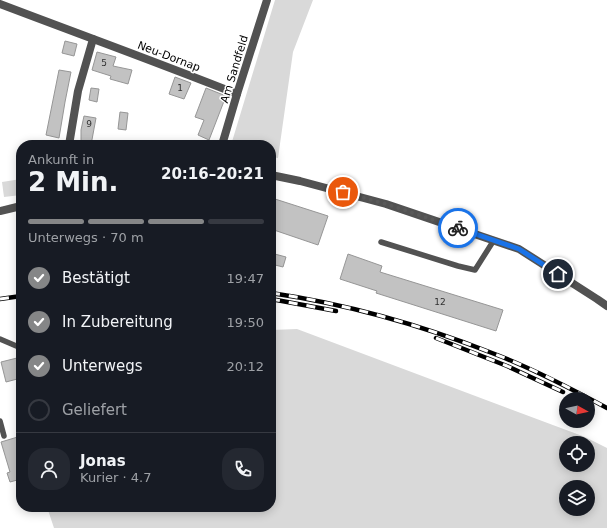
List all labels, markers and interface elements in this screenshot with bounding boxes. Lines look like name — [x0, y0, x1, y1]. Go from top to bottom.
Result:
street label: Am Sandfeld — [218, 34, 251, 105]
street label: Neu-Dornap — [136, 39, 202, 74]
house number: 5 — [101, 58, 107, 68]
house number: 1 — [177, 83, 183, 93]
house number: 9 — [86, 119, 92, 129]
text: Ankunft in — [28, 152, 94, 167]
text: 20:16–20:21 — [161, 165, 264, 183]
text: 2 Min. — [28, 167, 118, 197]
pin — [326, 175, 360, 209]
icon: bag — [332, 181, 354, 203]
courier — [438, 208, 478, 248]
icon: bike — [447, 217, 469, 239]
text: Unterwegs · 70 m — [28, 230, 144, 245]
pin — [541, 257, 575, 291]
icon: home — [547, 263, 569, 285]
icon: check — [28, 267, 50, 289]
text: Bestätigt — [62, 269, 130, 287]
text: 19:47 — [227, 271, 264, 286]
house number: 12 — [434, 297, 446, 307]
icon: check — [28, 311, 50, 333]
text: In Zubereitung — [62, 313, 173, 331]
text: 19:50 — [227, 315, 264, 330]
icon: check — [28, 355, 50, 377]
text: Unterwegs — [62, 357, 143, 375]
text: 20:12 — [227, 359, 264, 374]
north arrow — [559, 392, 595, 428]
map controls — [559, 392, 595, 516]
text: Geliefert — [62, 401, 127, 419]
button: locate — [559, 436, 595, 472]
button: person — [28, 448, 70, 490]
button: phone — [222, 448, 264, 490]
text: Jonas — [80, 452, 126, 470]
text: Kurier · 4.7 — [80, 470, 152, 485]
button: layers — [559, 480, 595, 516]

